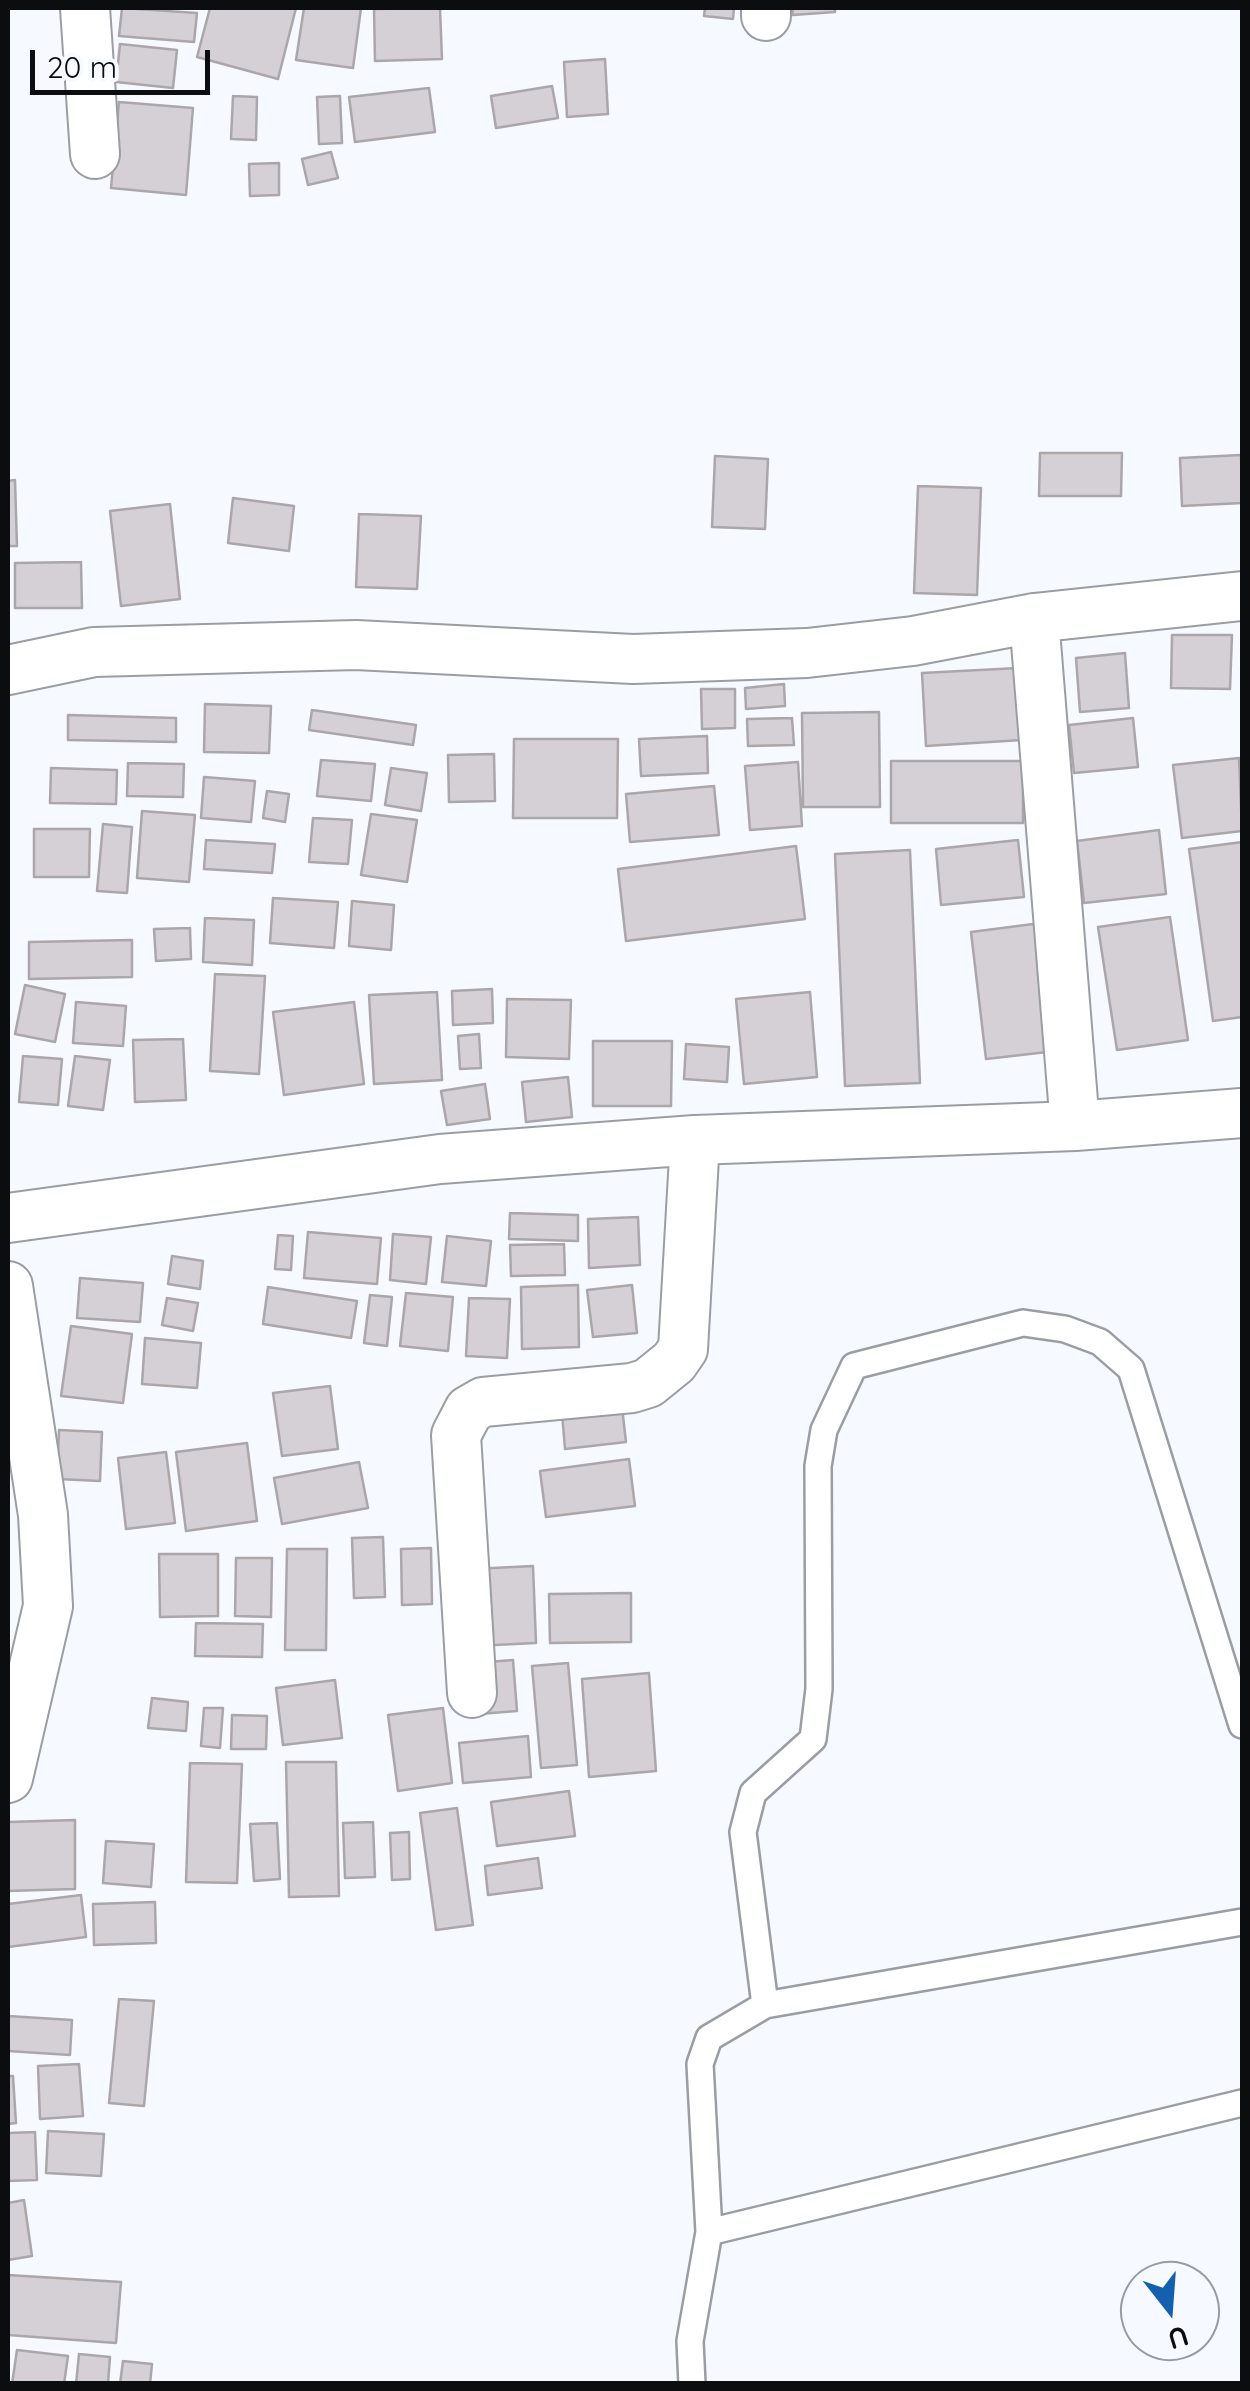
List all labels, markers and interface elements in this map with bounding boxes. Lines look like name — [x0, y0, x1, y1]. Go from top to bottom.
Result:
scale bar — [35, 30, 215, 92]
text: 20 m — [47, 48, 117, 86]
north arrow — [1120, 2261, 1220, 2361]
text: U — [1164, 2319, 1193, 2358]

